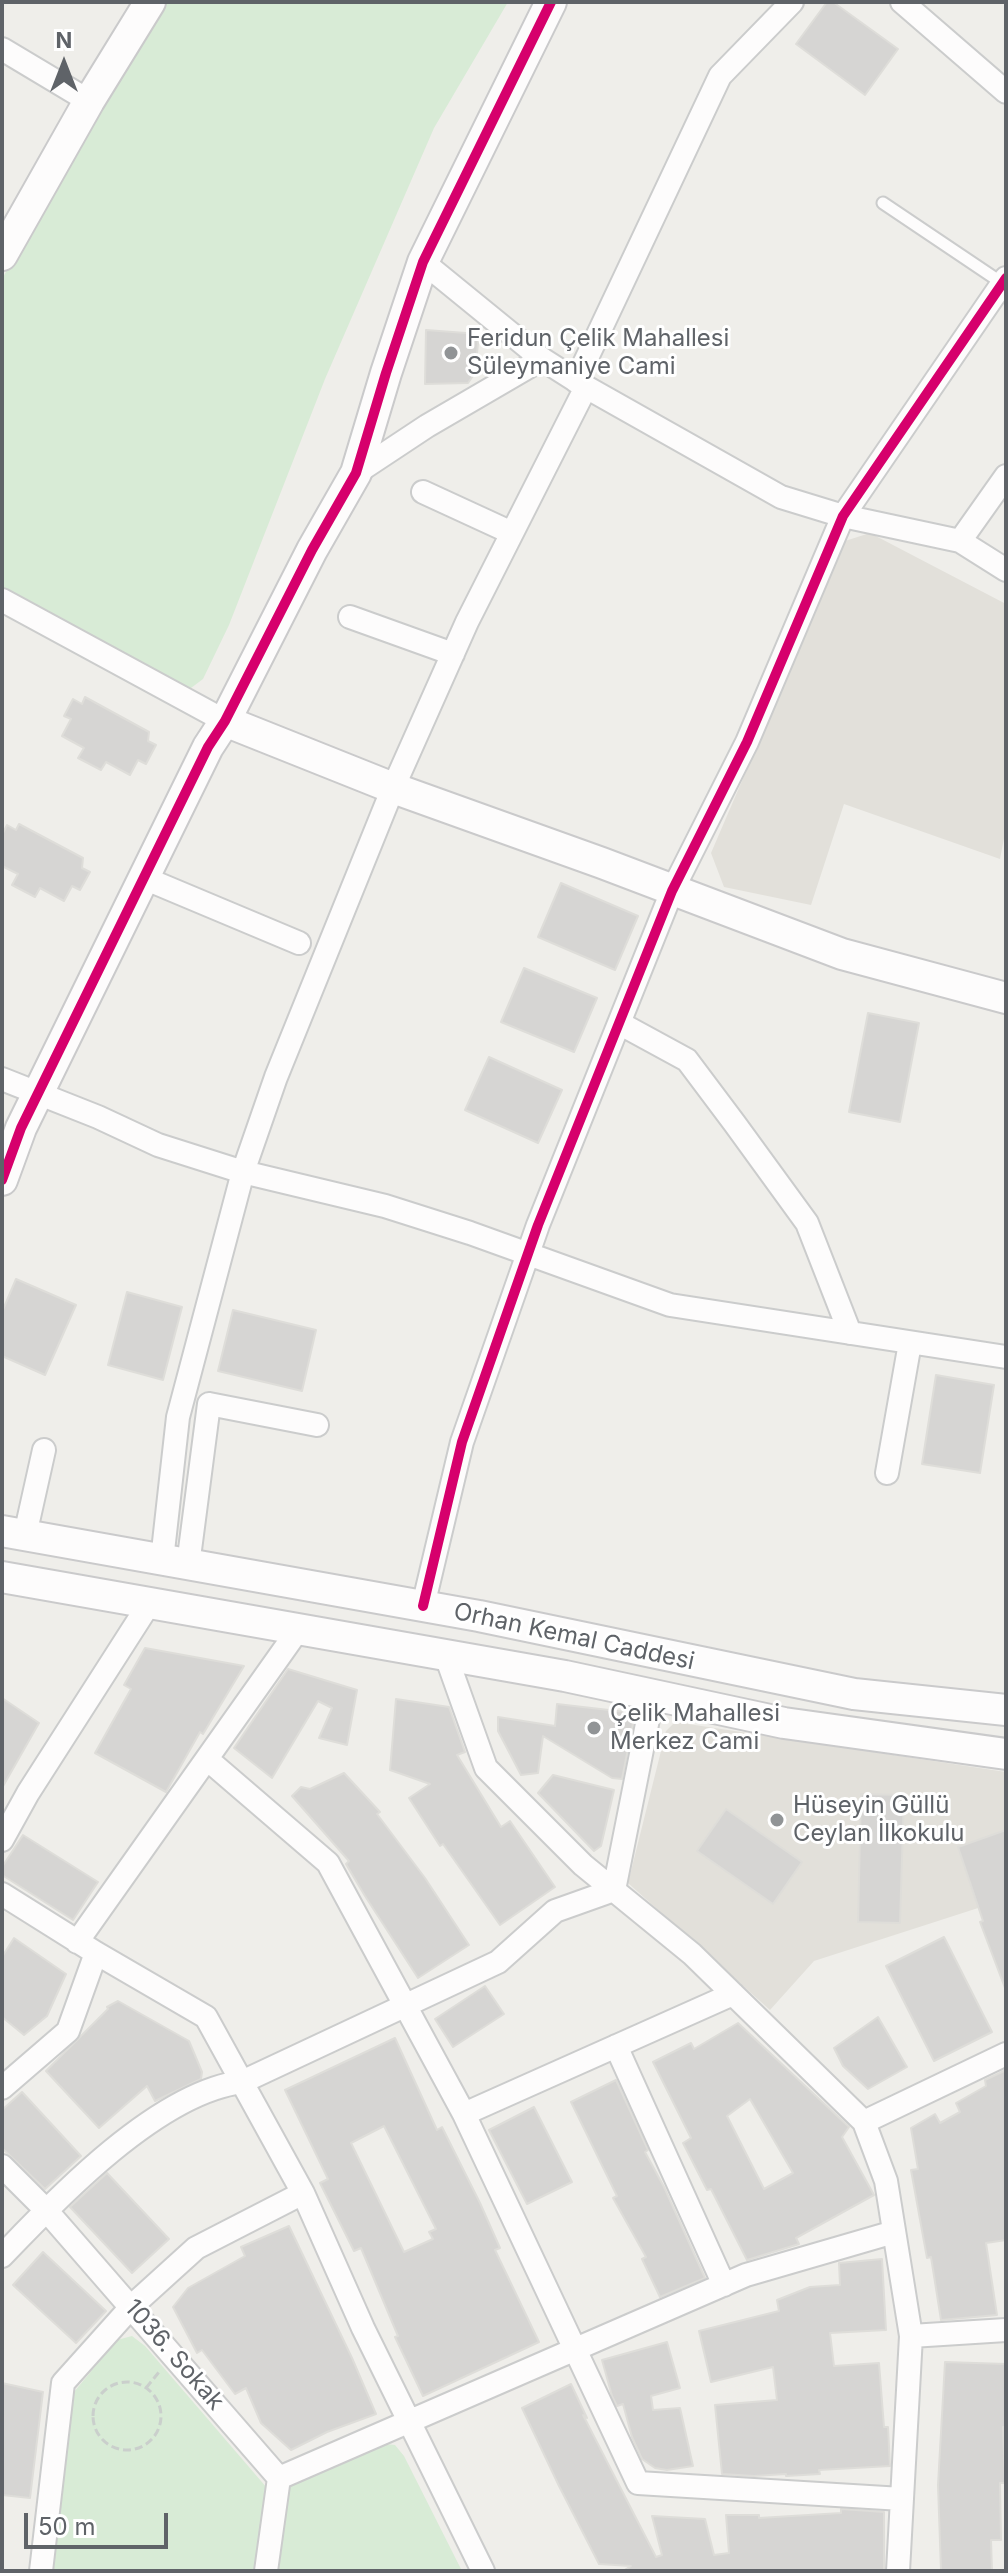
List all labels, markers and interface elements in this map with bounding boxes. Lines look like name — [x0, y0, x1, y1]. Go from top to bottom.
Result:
north arrow — [24, 24, 104, 104]
text: N — [56, 27, 72, 53]
place label: Feridun Çelik Mahallesi Süleymaniye Cami — [467, 325, 729, 381]
marker: Feridun Çelik Mahallesi Süleymaniye Cami — [442, 344, 460, 362]
street label: Orhan Kemal Caddesi — [451, 1597, 697, 1677]
place label: Çelik Mahallesi Merkez Cami — [610, 1700, 780, 1756]
marker: Çelik Mahallesi Merkez Cami — [585, 1719, 603, 1737]
place label: Hüseyin Güllü Ceylan İlkokulu — [793, 1792, 965, 1848]
marker: Hüseyin Güllü Ceylan İlkokulu — [768, 1811, 786, 1829]
street label: 1036. Sokak — [118, 2294, 230, 2416]
scale bar — [28, 2497, 172, 2547]
text: 50 m — [38, 2512, 96, 2541]

